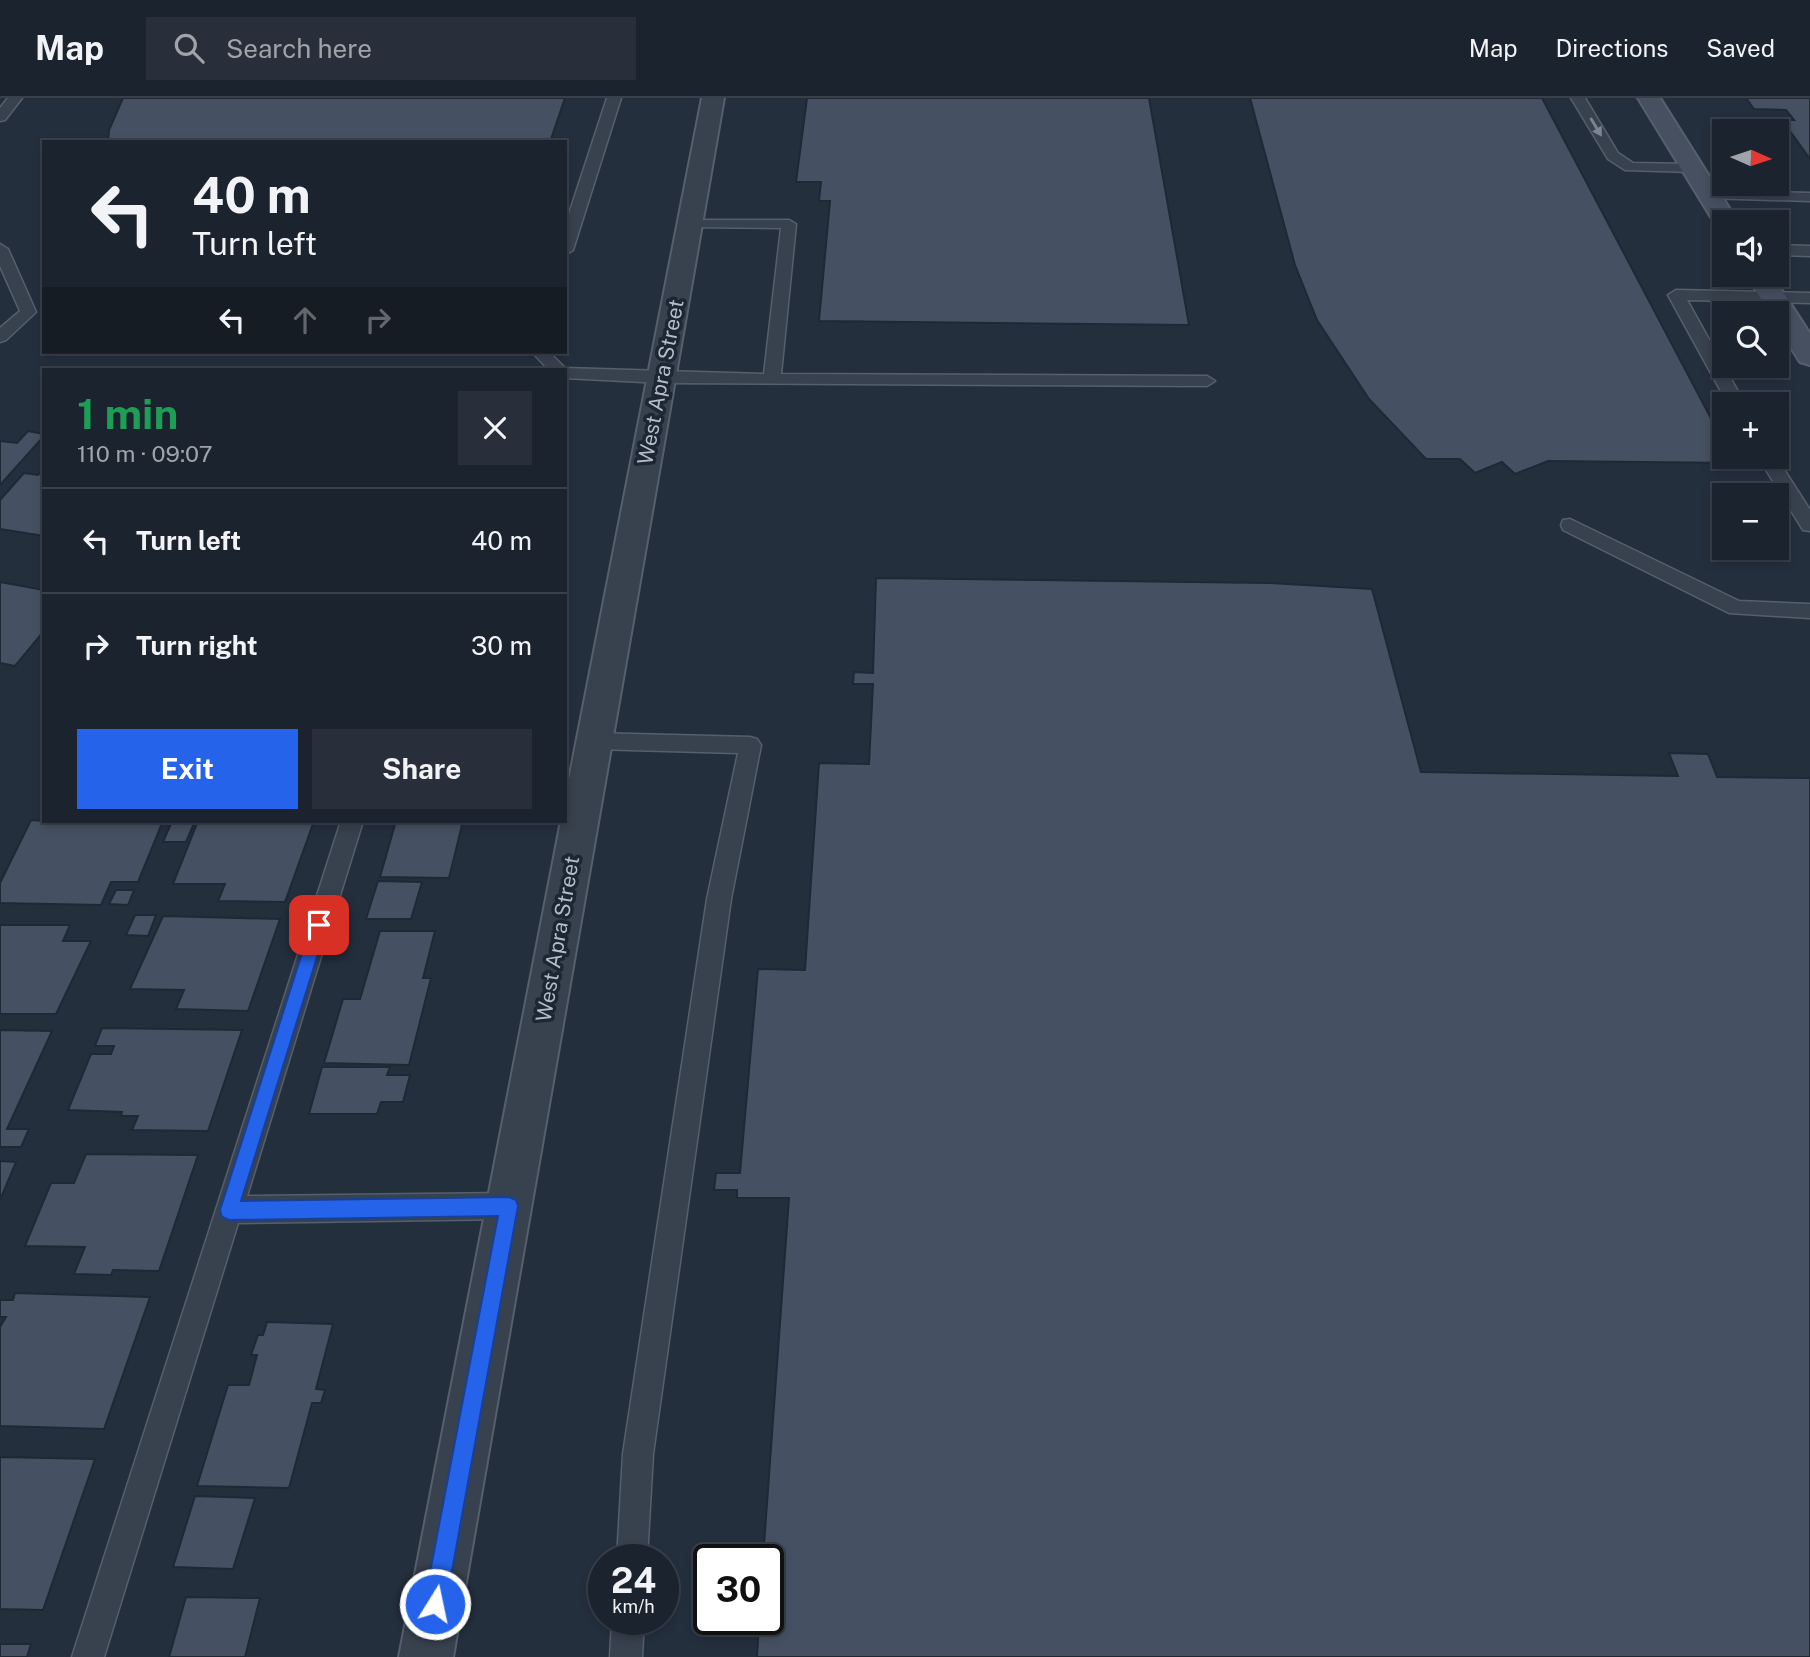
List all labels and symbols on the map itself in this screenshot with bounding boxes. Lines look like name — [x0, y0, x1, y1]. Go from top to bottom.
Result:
one-way arrow — [1589, 118, 1602, 137]
north arrow — [1712, 119, 1788, 196]
street label: West Apra Street — [632, 297, 689, 467]
street label: West Apra Street — [531, 854, 584, 1024]
pin — [289, 895, 349, 955]
speed limit sign: 30 — [693, 1544, 784, 1635]
position arrow — [398, 1567, 472, 1641]

